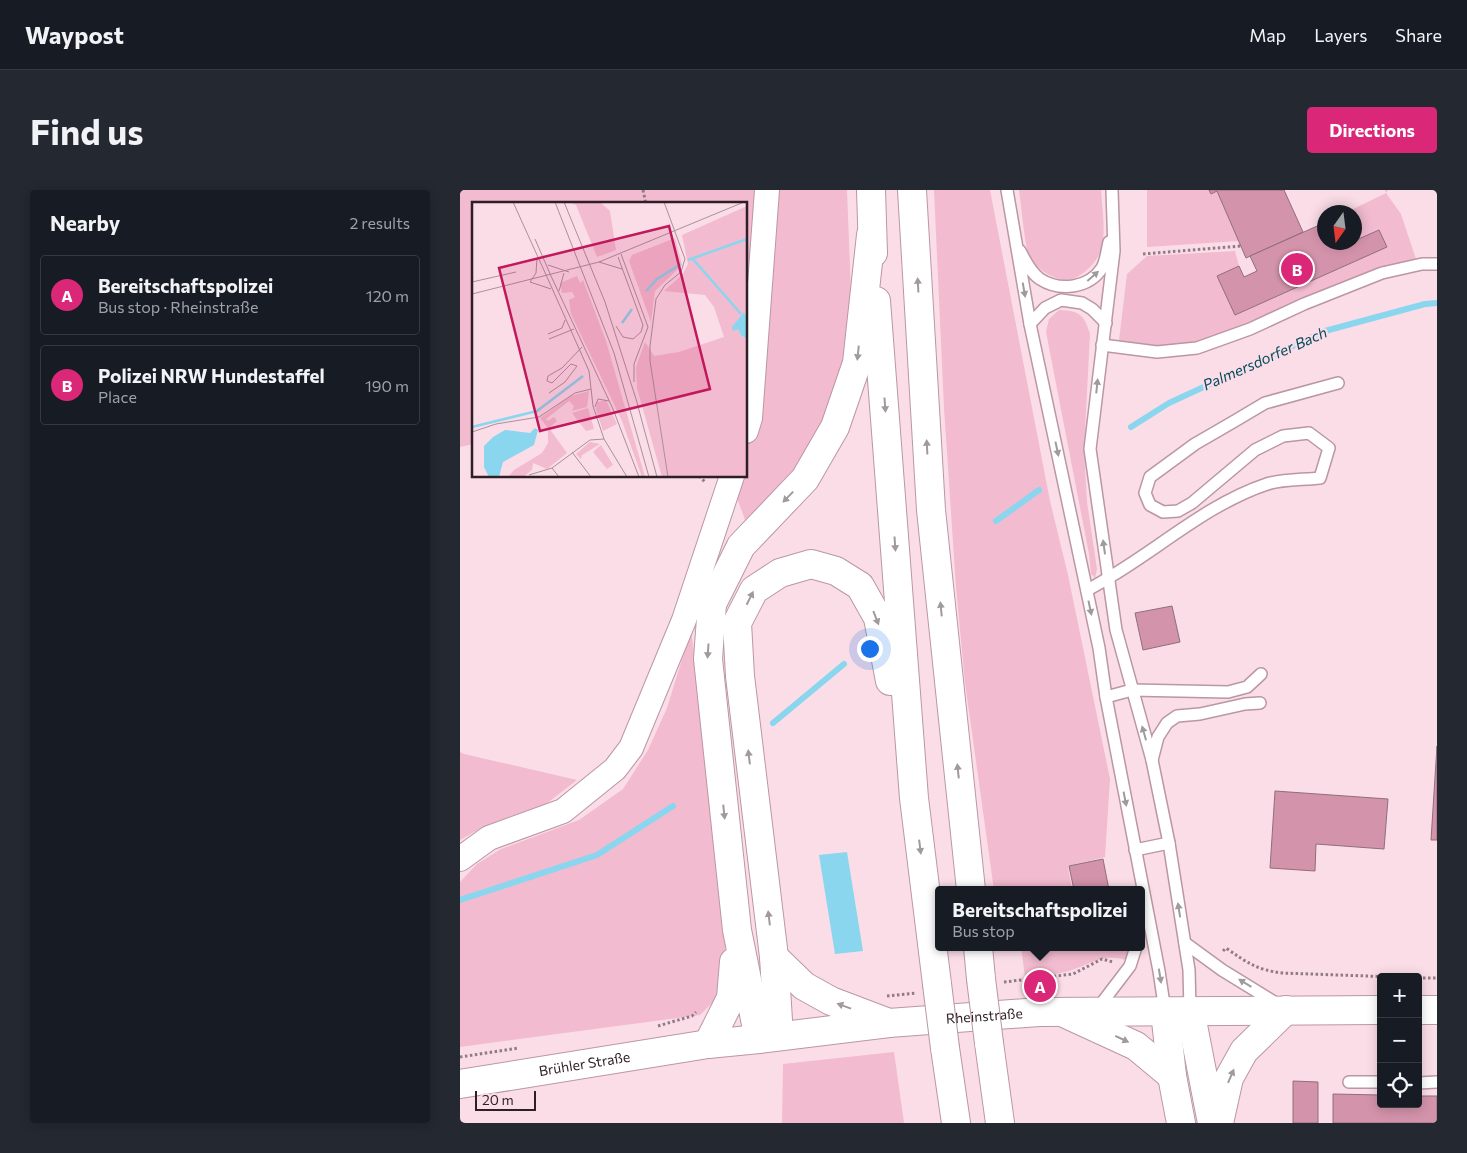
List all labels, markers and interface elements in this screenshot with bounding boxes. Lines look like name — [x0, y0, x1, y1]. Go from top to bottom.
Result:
text: Waypost — [25, 20, 124, 49]
text: Map — [1249, 24, 1286, 46]
text: Layers — [1314, 24, 1367, 46]
text: Share — [1395, 24, 1442, 46]
button: Directions — [1307, 107, 1437, 153]
text: Find us — [30, 109, 144, 152]
inset map — [472, 202, 748, 478]
north arrow — [1317, 205, 1362, 250]
text: Nearby — [50, 210, 120, 235]
text: 2 results — [349, 213, 410, 232]
pin: B — [1281, 250, 1313, 288]
one-way arrow — [1086, 271, 1099, 282]
text: Bereitschaftspolizei — [98, 274, 273, 297]
one-way arrow — [913, 277, 921, 293]
one-way arrow — [1021, 282, 1029, 298]
text: A — [61, 286, 73, 305]
text: 120 m — [366, 286, 409, 305]
text: Bus stop · Rheinstraße — [98, 297, 258, 316]
water label: Palmersdorfer Bach — [1200, 323, 1330, 394]
one-way arrow — [854, 345, 862, 361]
text: Polizei NRW Hundestaffel — [98, 364, 325, 387]
text: B — [62, 376, 72, 395]
text: 190 m — [365, 376, 409, 395]
one-way arrow — [1093, 378, 1101, 394]
text: Place — [98, 387, 137, 406]
one-way arrow — [881, 398, 889, 414]
one-way arrow — [923, 439, 931, 455]
one-way arrow — [1053, 441, 1061, 456]
one-way arrow — [782, 490, 794, 502]
one-way arrow — [892, 536, 900, 552]
one-way arrow — [1100, 539, 1108, 555]
one-way arrow — [746, 591, 754, 605]
one-way arrow — [1087, 600, 1095, 616]
one-way arrow — [937, 601, 945, 617]
one-way arrow — [873, 610, 881, 625]
your location — [857, 636, 883, 662]
one-way arrow — [704, 643, 712, 659]
one-way arrow — [1140, 726, 1148, 741]
one-way arrow — [745, 748, 753, 764]
one-way arrow — [954, 762, 962, 778]
one-way arrow — [1122, 791, 1130, 807]
one-way arrow — [720, 804, 728, 820]
one-way arrow — [916, 839, 924, 855]
popup — [935, 886, 1145, 951]
text: Bereitschaftspolizei — [952, 898, 1128, 921]
one-way arrow — [1175, 901, 1183, 917]
one-way arrow — [765, 910, 773, 926]
text: Bus stop — [952, 921, 1015, 940]
pin: A — [1024, 967, 1056, 1005]
one-way arrow — [1156, 968, 1164, 984]
map controls — [1377, 973, 1422, 1108]
button: + — [1377, 973, 1422, 1018]
one-way arrow — [1239, 979, 1252, 988]
one-way arrow — [836, 1002, 851, 1009]
street label: Rheinstraße — [945, 1004, 1023, 1027]
button: − — [1377, 1018, 1422, 1063]
one-way arrow — [1115, 1036, 1129, 1044]
street label: Brühler Straße — [537, 1048, 631, 1079]
button: locate — [1377, 1063, 1422, 1108]
one-way arrow — [1228, 1069, 1236, 1083]
scale bar — [475, 1088, 536, 1111]
text: 20 m — [482, 1091, 514, 1108]

